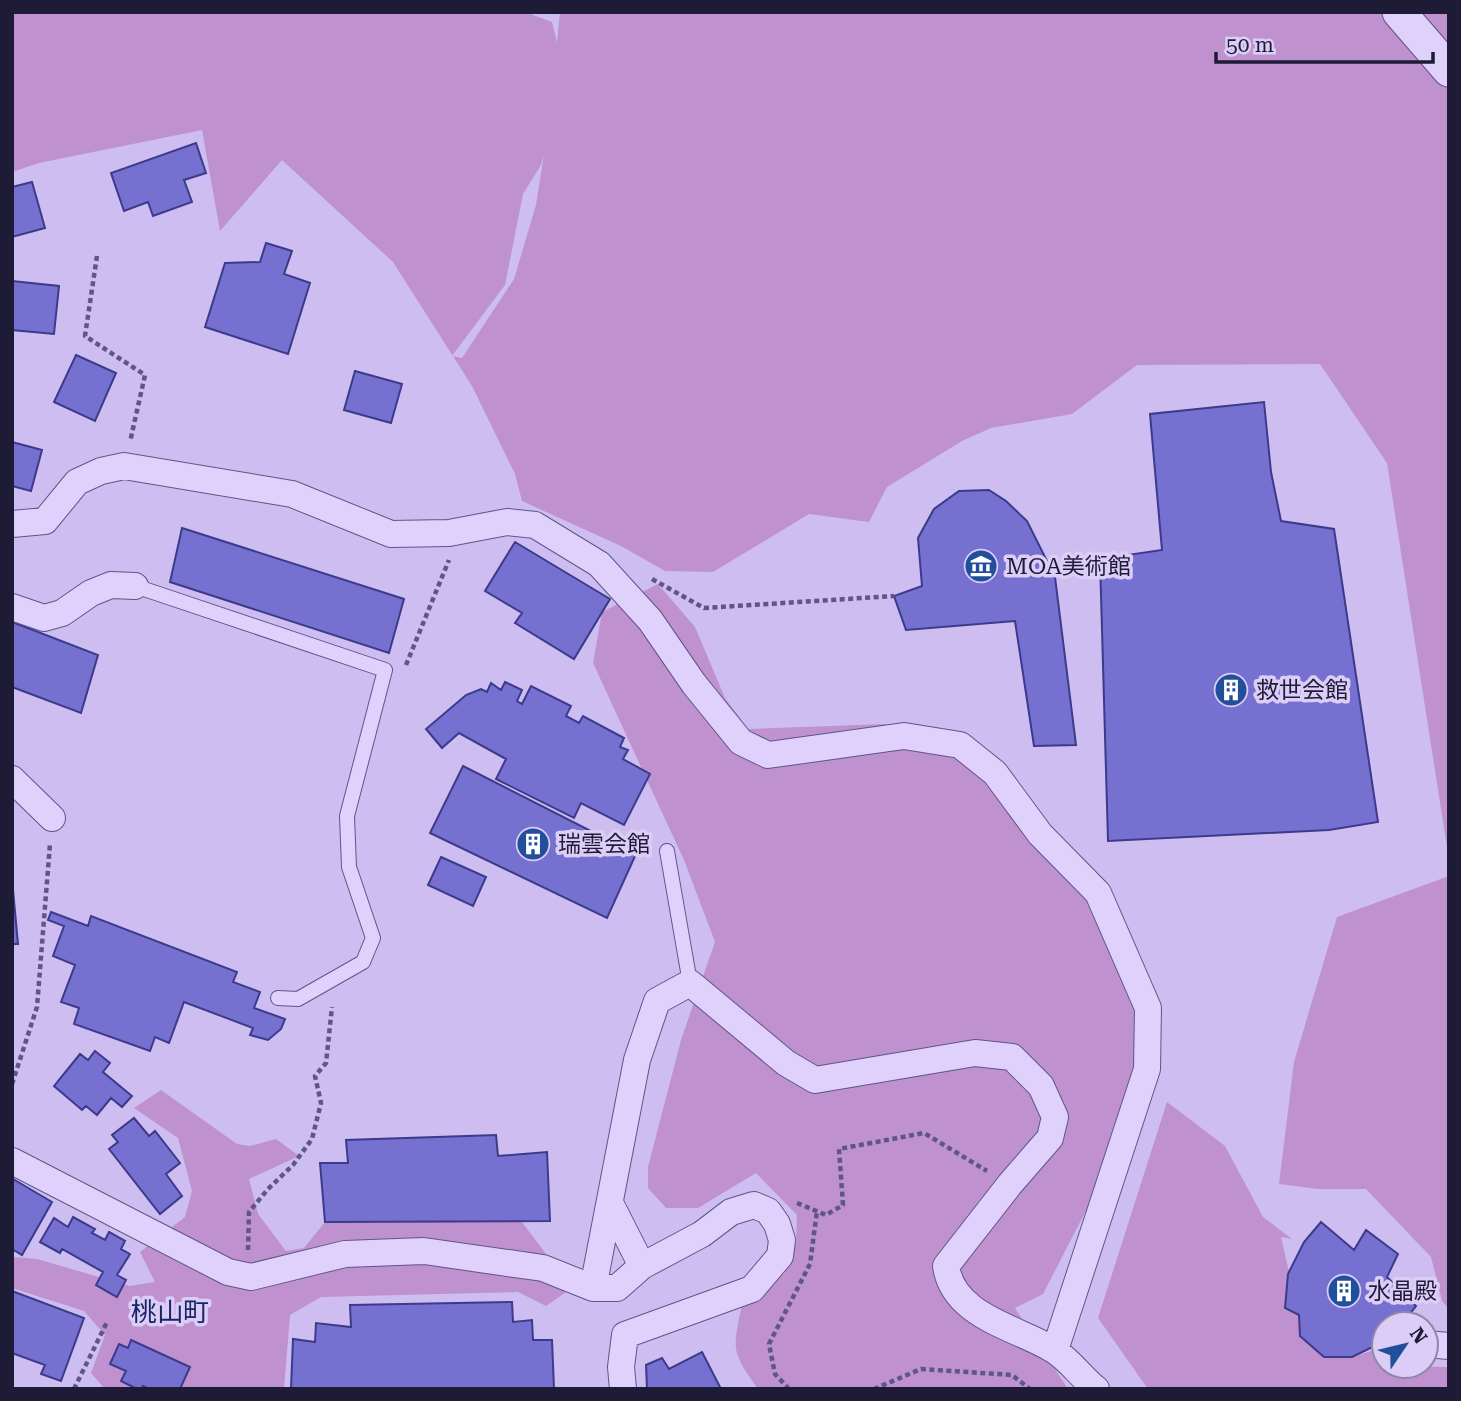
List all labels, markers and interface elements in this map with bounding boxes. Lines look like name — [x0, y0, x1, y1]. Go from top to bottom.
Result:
scale bar — [1216, 21, 1433, 65]
text: 50 m — [1226, 33, 1274, 57]
museum icon: MOA美術館 — [962, 547, 1000, 585]
place label: MOA美術館 — [1006, 553, 1131, 580]
building icon: 救世会館 — [1212, 671, 1250, 709]
place label: 救世会館 — [1256, 677, 1348, 704]
building icon: 瑞雲会館 — [514, 825, 552, 863]
place label: 瑞雲会館 — [558, 831, 650, 858]
building icon: 水晶殿 — [1325, 1272, 1363, 1310]
place label: 水晶殿 — [1368, 1278, 1437, 1305]
district label: 桃山町 — [131, 1297, 209, 1327]
north arrow — [1370, 1310, 1440, 1380]
text: N — [1405, 1323, 1432, 1348]

